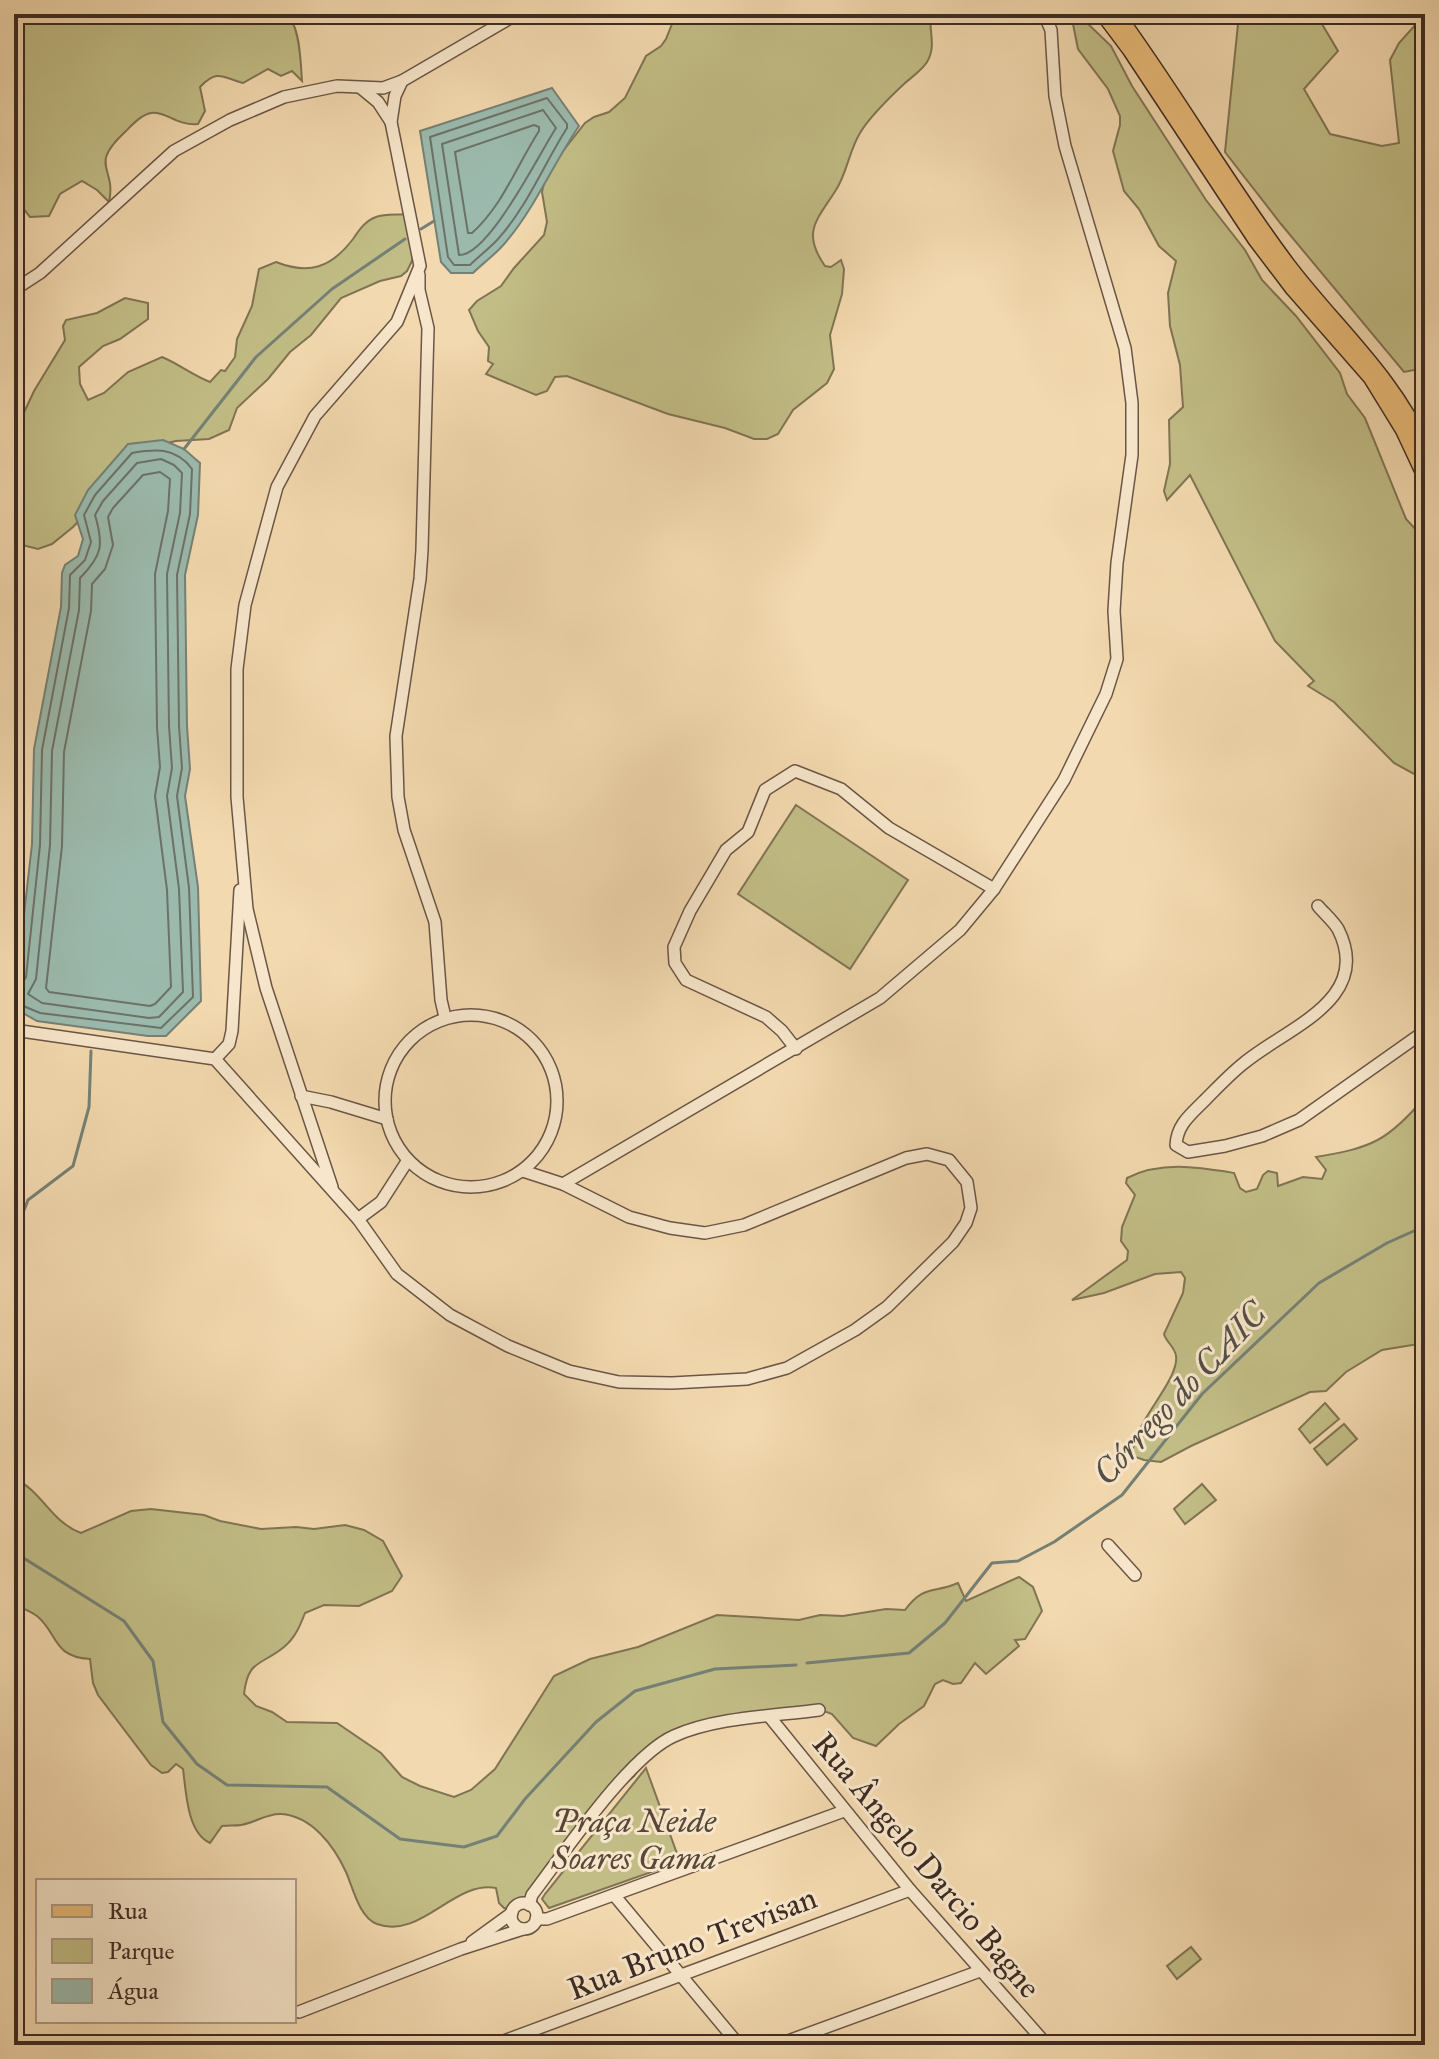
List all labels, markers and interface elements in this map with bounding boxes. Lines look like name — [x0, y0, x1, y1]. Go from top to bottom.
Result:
water label: Córrego do CAIC — [1084, 1292, 1276, 1493]
street label: Rua Ângelo Darcio Bagne — [804, 1725, 1049, 2006]
park label: Praça Neide Soares Gama — [551, 1802, 717, 1878]
street label: Rua Bruno Trevisan — [562, 1878, 822, 2009]
legend — [36, 1879, 296, 2023]
text: Rua — [108, 1896, 148, 1926]
text: Parque — [108, 1936, 175, 1966]
text: Água — [107, 1976, 159, 2006]

